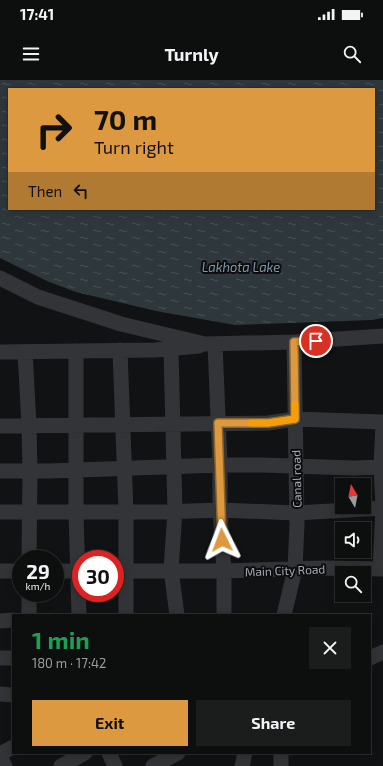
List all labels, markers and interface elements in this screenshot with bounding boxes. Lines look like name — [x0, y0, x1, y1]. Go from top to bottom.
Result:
text: 17:41 — [20, 5, 54, 23]
icon: menu — [20, 43, 42, 65]
text: Turnly — [164, 43, 219, 65]
icon: search — [341, 43, 363, 65]
text: 70 m — [94, 102, 157, 136]
icon: right — [28, 104, 80, 156]
text: Turn right — [94, 136, 174, 158]
icon: left — [70, 180, 92, 202]
text: Then — [28, 182, 62, 200]
water label: Lakhota Lake — [202, 259, 280, 275]
pin — [299, 324, 333, 358]
icon: arrive — [305, 330, 327, 352]
street label: Canal road — [288, 450, 304, 508]
north arrow — [335, 478, 371, 514]
map controls — [335, 478, 371, 602]
position arrow — [201, 519, 243, 561]
button: sound — [335, 522, 371, 558]
speed limit sign: 30 — [72, 550, 124, 602]
text: 29 — [26, 559, 50, 583]
street label: Main City Road — [245, 562, 325, 578]
button: search — [335, 566, 371, 602]
text: km/h — [26, 580, 50, 592]
text: 1 min — [32, 625, 90, 654]
button: close — [309, 627, 351, 669]
text: 180 m · 17:42 — [32, 655, 106, 671]
button: Exit — [32, 700, 188, 746]
button: Share — [196, 700, 351, 746]

